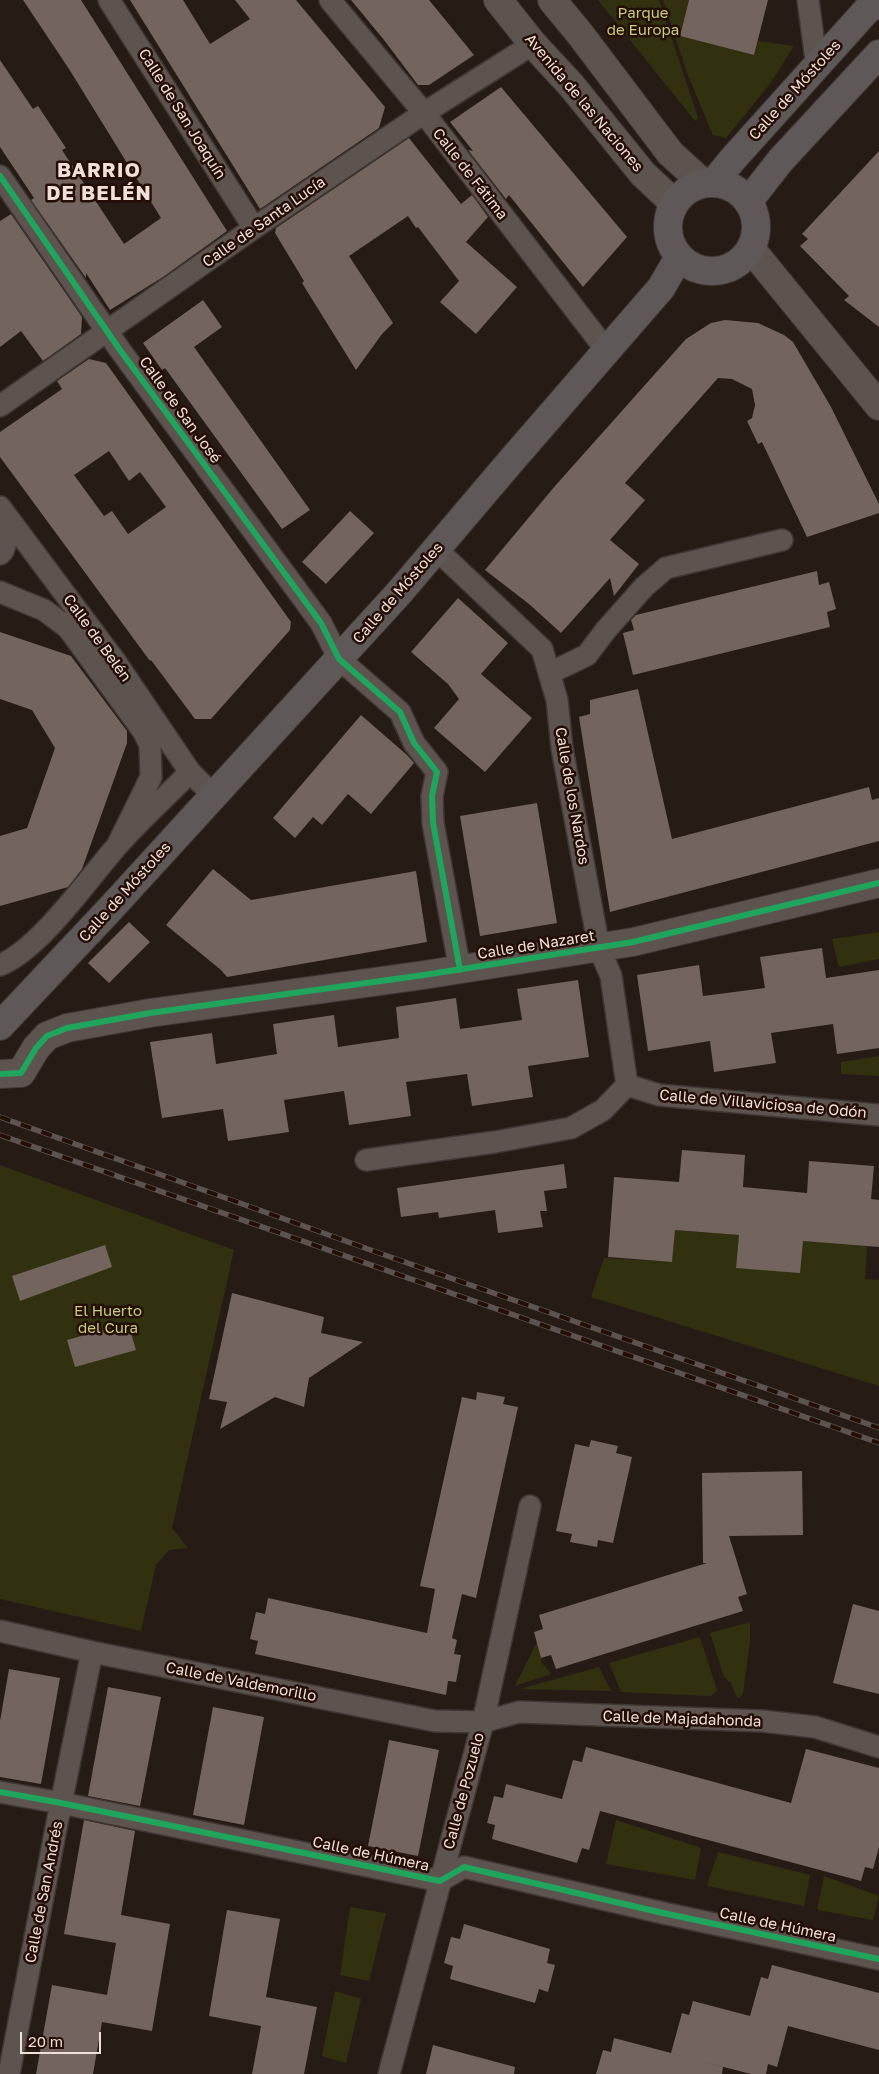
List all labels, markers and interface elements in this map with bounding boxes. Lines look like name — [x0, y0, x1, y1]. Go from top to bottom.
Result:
park label: Parque de Europa — [607, 4, 679, 39]
street label: Avenida de las Naciones — [521, 30, 647, 176]
street label: Calle de Móstoles — [745, 36, 845, 144]
street label: Calle de San Joaquín — [134, 45, 230, 183]
street label: Calle de Fátima — [429, 125, 511, 223]
district label: BARRIO DE BELÉN — [45, 159, 153, 206]
street label: Calle de Santa Lucía — [199, 173, 329, 271]
street label: Calle de San José — [135, 353, 225, 467]
street label: Calle de Móstoles — [349, 539, 447, 647]
street label: Calle de Belén — [59, 591, 135, 685]
street label: Calle de los Nardos — [551, 726, 593, 866]
street label: Calle de Móstoles — [75, 838, 175, 946]
street label: Calle de Nazaret — [476, 927, 596, 963]
street label: Calle de Villaviciosa de Odón — [659, 1086, 867, 1122]
park label: El Huerto del Cura — [74, 1302, 142, 1337]
street label: Calle de Valdemorillo — [164, 1659, 318, 1705]
street label: Calle de Majadahonda — [602, 1707, 762, 1731]
street label: Calle de Pozuelo — [440, 1731, 488, 1851]
street label: Calle de San Andrés — [21, 1820, 67, 1964]
street label: Calle de Húmera — [311, 1833, 431, 1875]
street label: Calle de Húmera — [718, 1904, 838, 1946]
scale bar — [22, 2022, 104, 2054]
text: 20 m — [28, 2032, 63, 2050]

